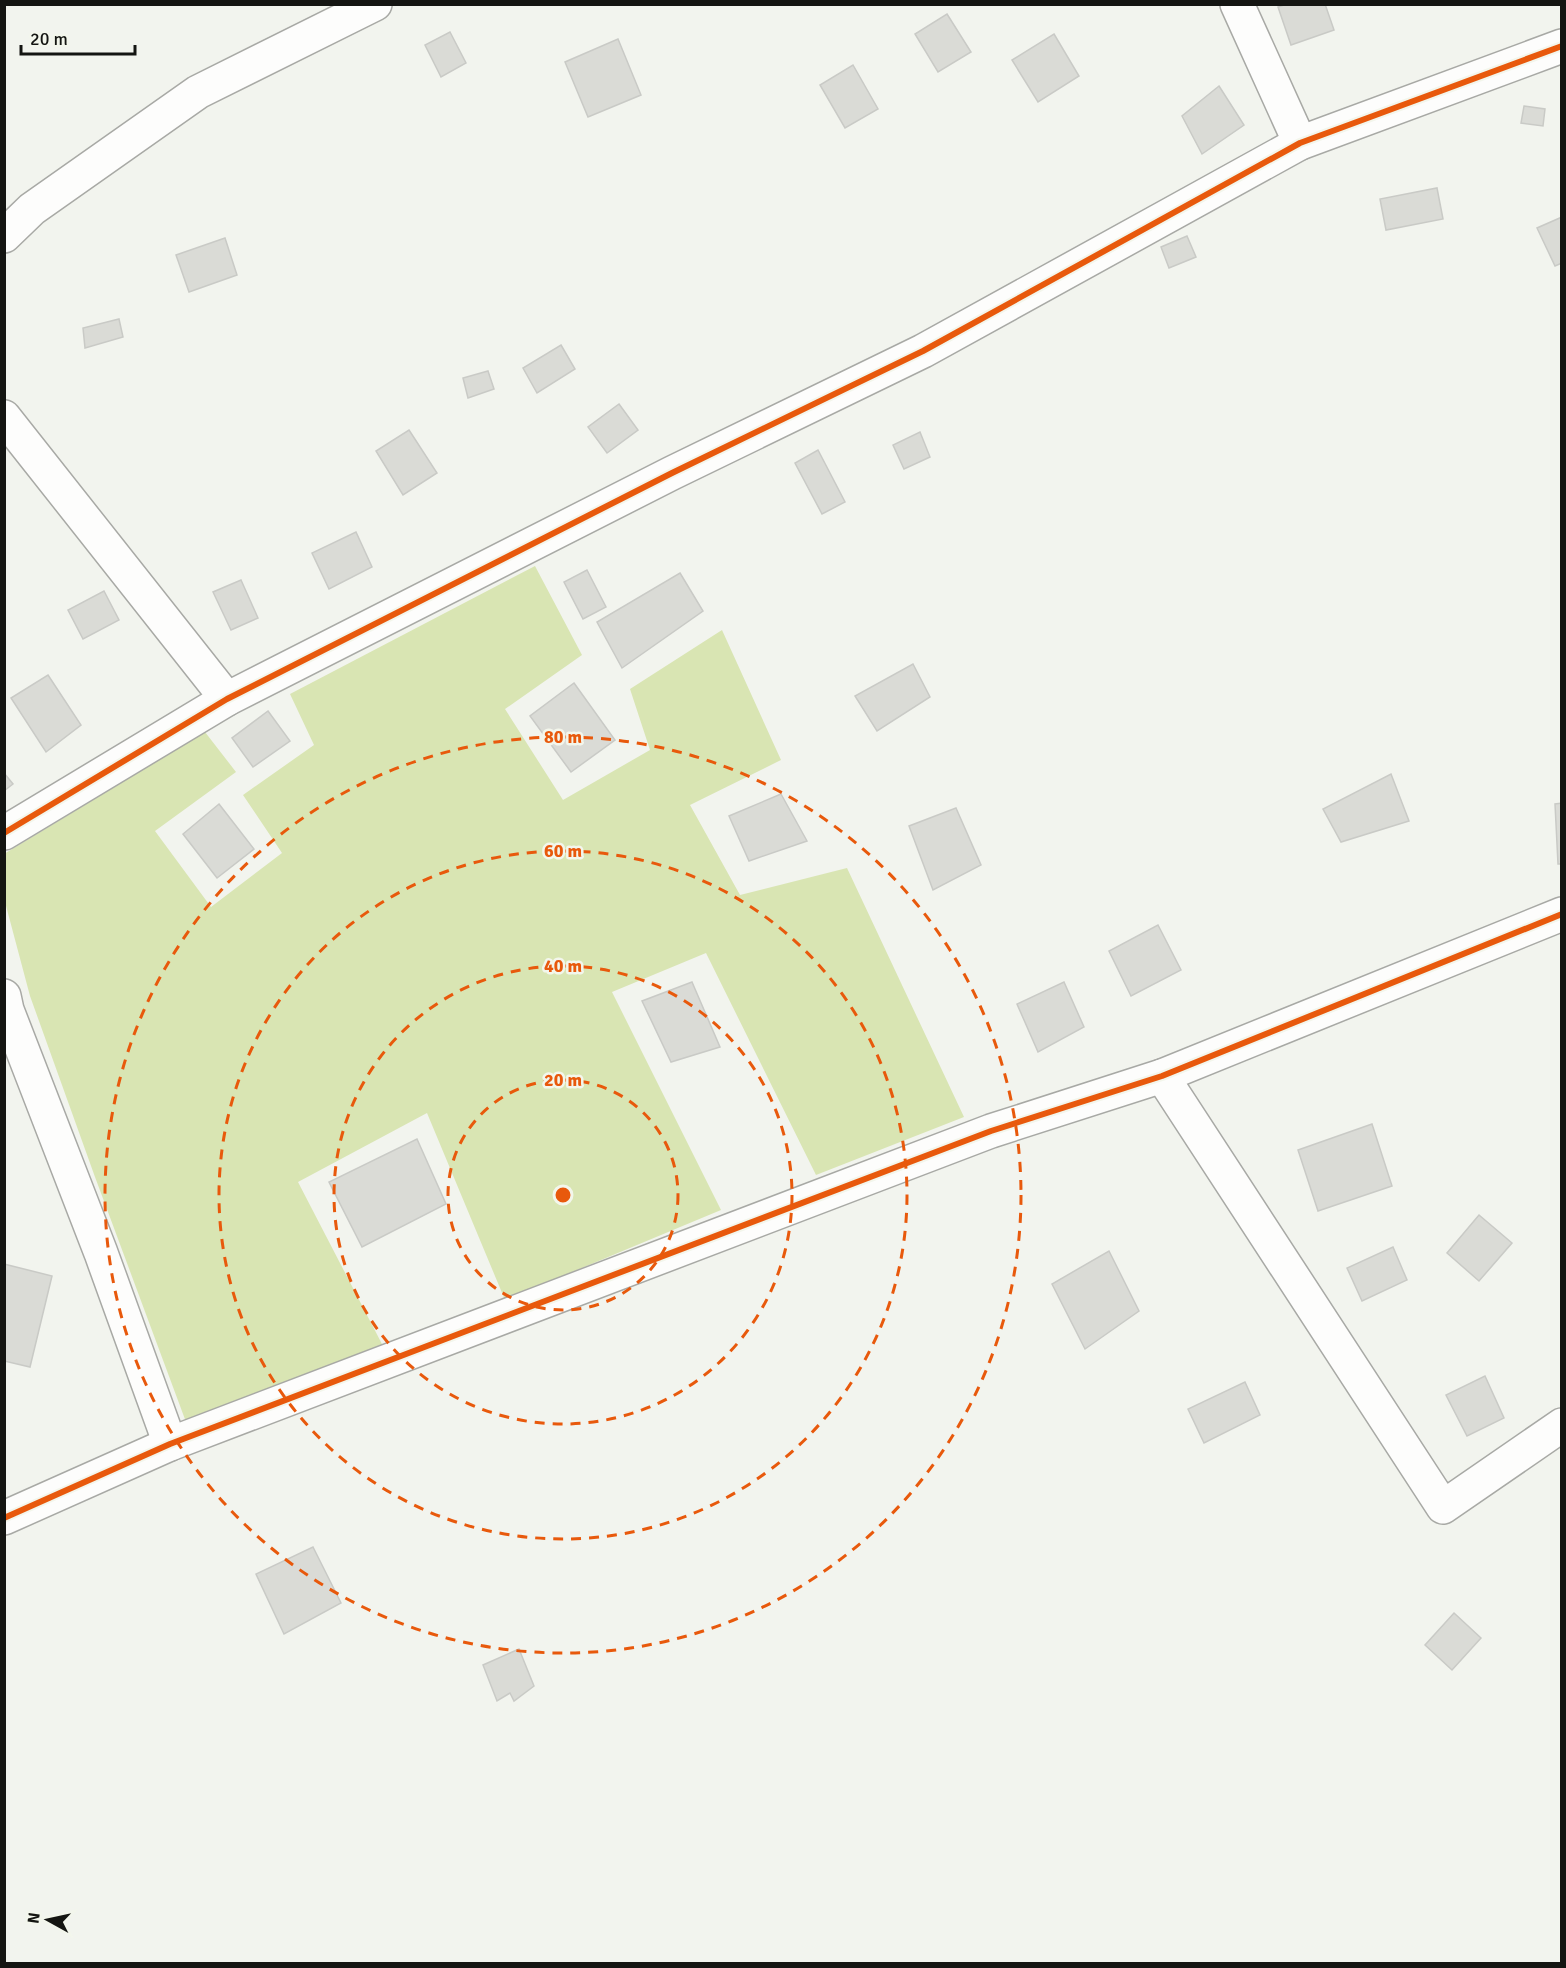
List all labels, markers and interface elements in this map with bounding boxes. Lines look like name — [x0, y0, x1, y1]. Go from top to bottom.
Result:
scale bar — [21, 18, 135, 56]
text: 20 m — [30, 28, 68, 50]
text: 80 m — [544, 726, 582, 748]
text: 60 m — [544, 840, 582, 862]
text: 40 m — [544, 955, 582, 977]
text: 20 m — [544, 1069, 582, 1091]
centre of rings — [553, 1185, 573, 1205]
north arrow — [18, 1890, 78, 1950]
text: N — [23, 1911, 45, 1925]

